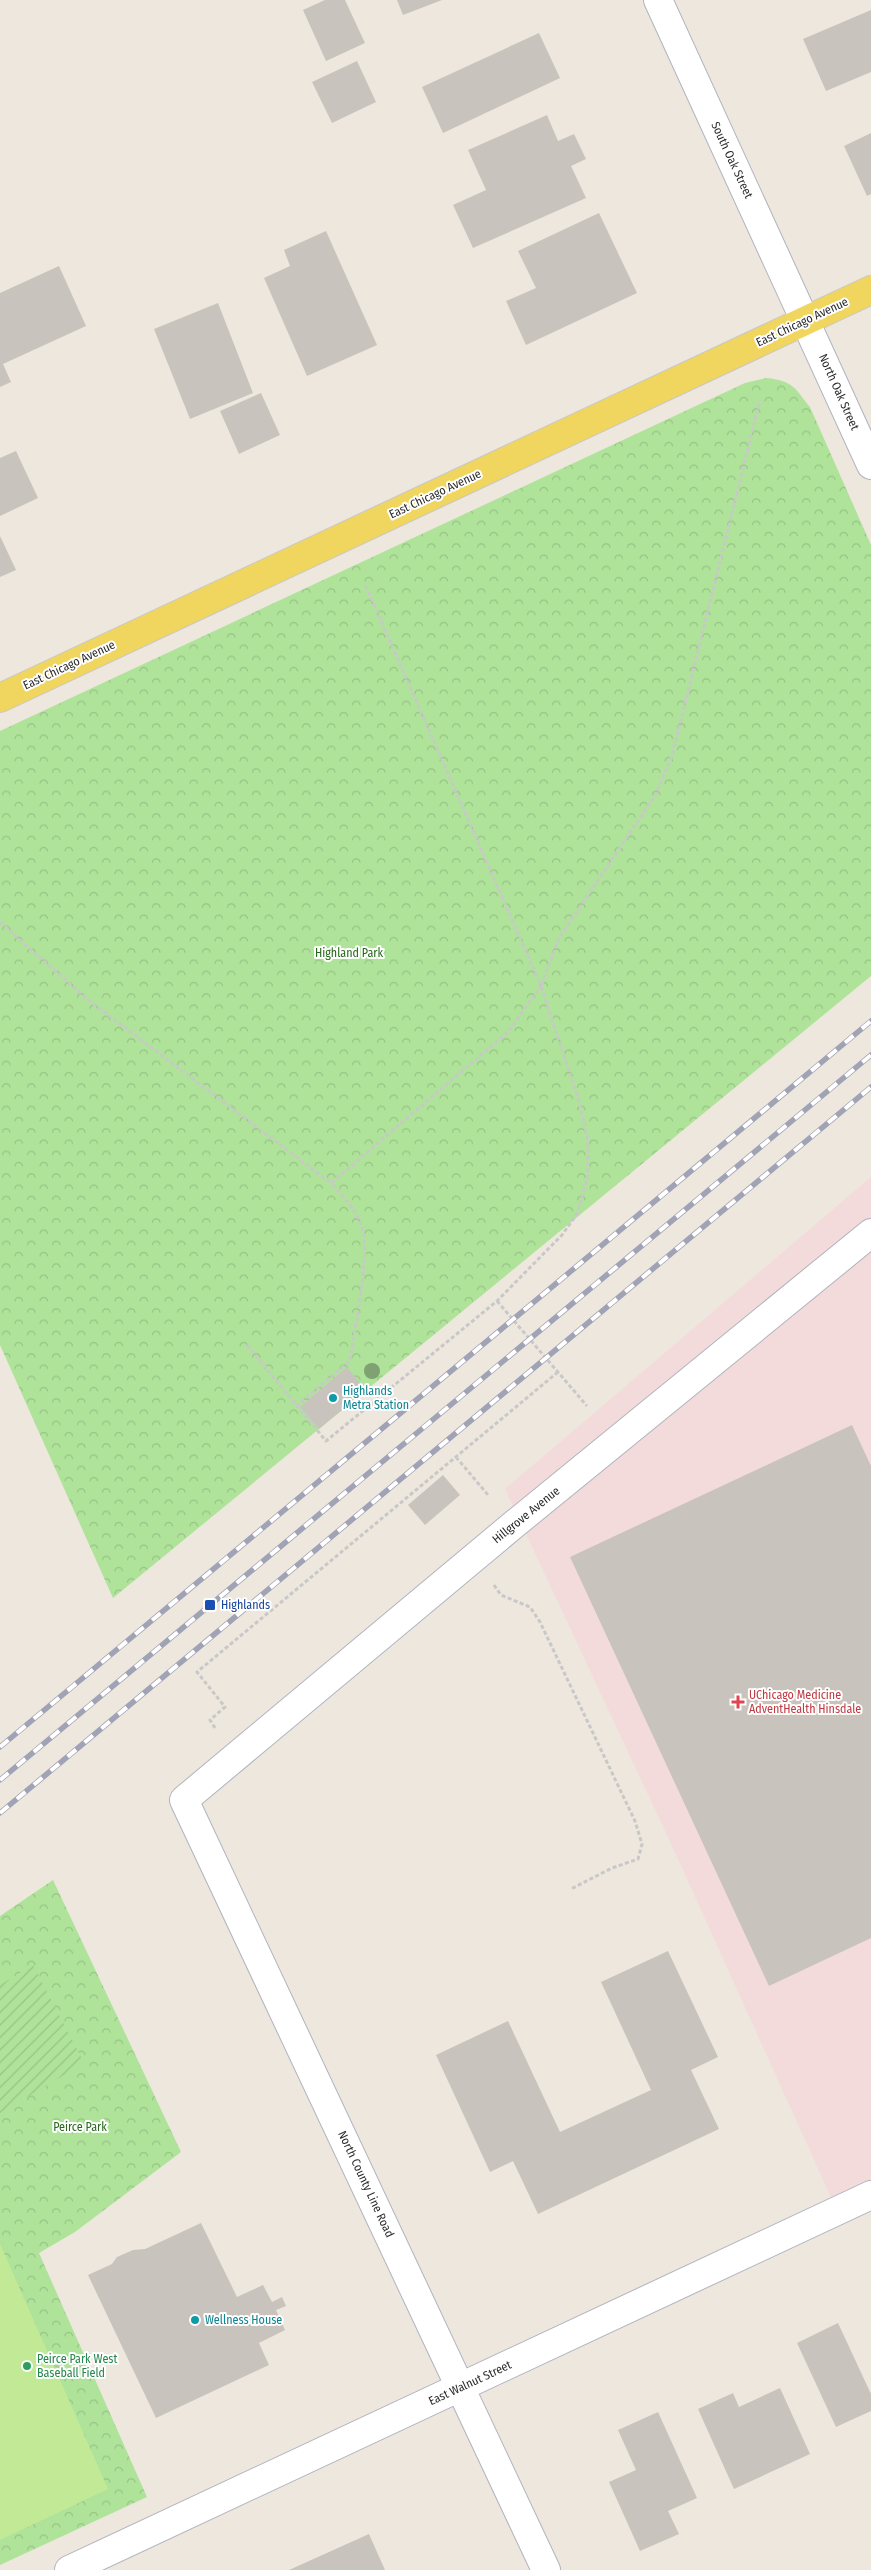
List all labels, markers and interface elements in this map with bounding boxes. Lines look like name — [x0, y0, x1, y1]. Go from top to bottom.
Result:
street label: South Oak Street — [708, 120, 756, 201]
street label: East Chicago Avenue — [754, 295, 850, 349]
street label: North Oak Street — [816, 352, 862, 432]
street label: East Chicago Avenue — [387, 467, 483, 521]
street label: East Chicago Avenue — [21, 638, 117, 692]
park label: Highland Park — [315, 946, 383, 960]
place label: Highlands Metra Station — [343, 1384, 409, 1412]
marker: Highlands Metra Station — [327, 1392, 339, 1404]
street label: Hillgrove Avenue — [490, 1484, 563, 1546]
marker: Highlands — [203, 1598, 217, 1612]
place label: Highlands — [221, 1598, 270, 1612]
place label: UChicago Medicine AdventHealth Hinsdale — [749, 1688, 861, 1716]
marker: UChicago Medicine AdventHealth Hinsdale — [731, 1695, 745, 1709]
park label: Peirce Park — [53, 2120, 107, 2134]
street label: North County Line Road — [335, 2128, 397, 2240]
place label: Wellness House — [205, 2313, 282, 2327]
marker: Wellness House — [189, 2314, 201, 2326]
place label: Peirce Park West Baseball Field — [37, 2352, 117, 2380]
street label: East Walnut Street — [426, 2358, 514, 2408]
marker: Peirce Park West Baseball Field — [21, 2360, 33, 2372]

